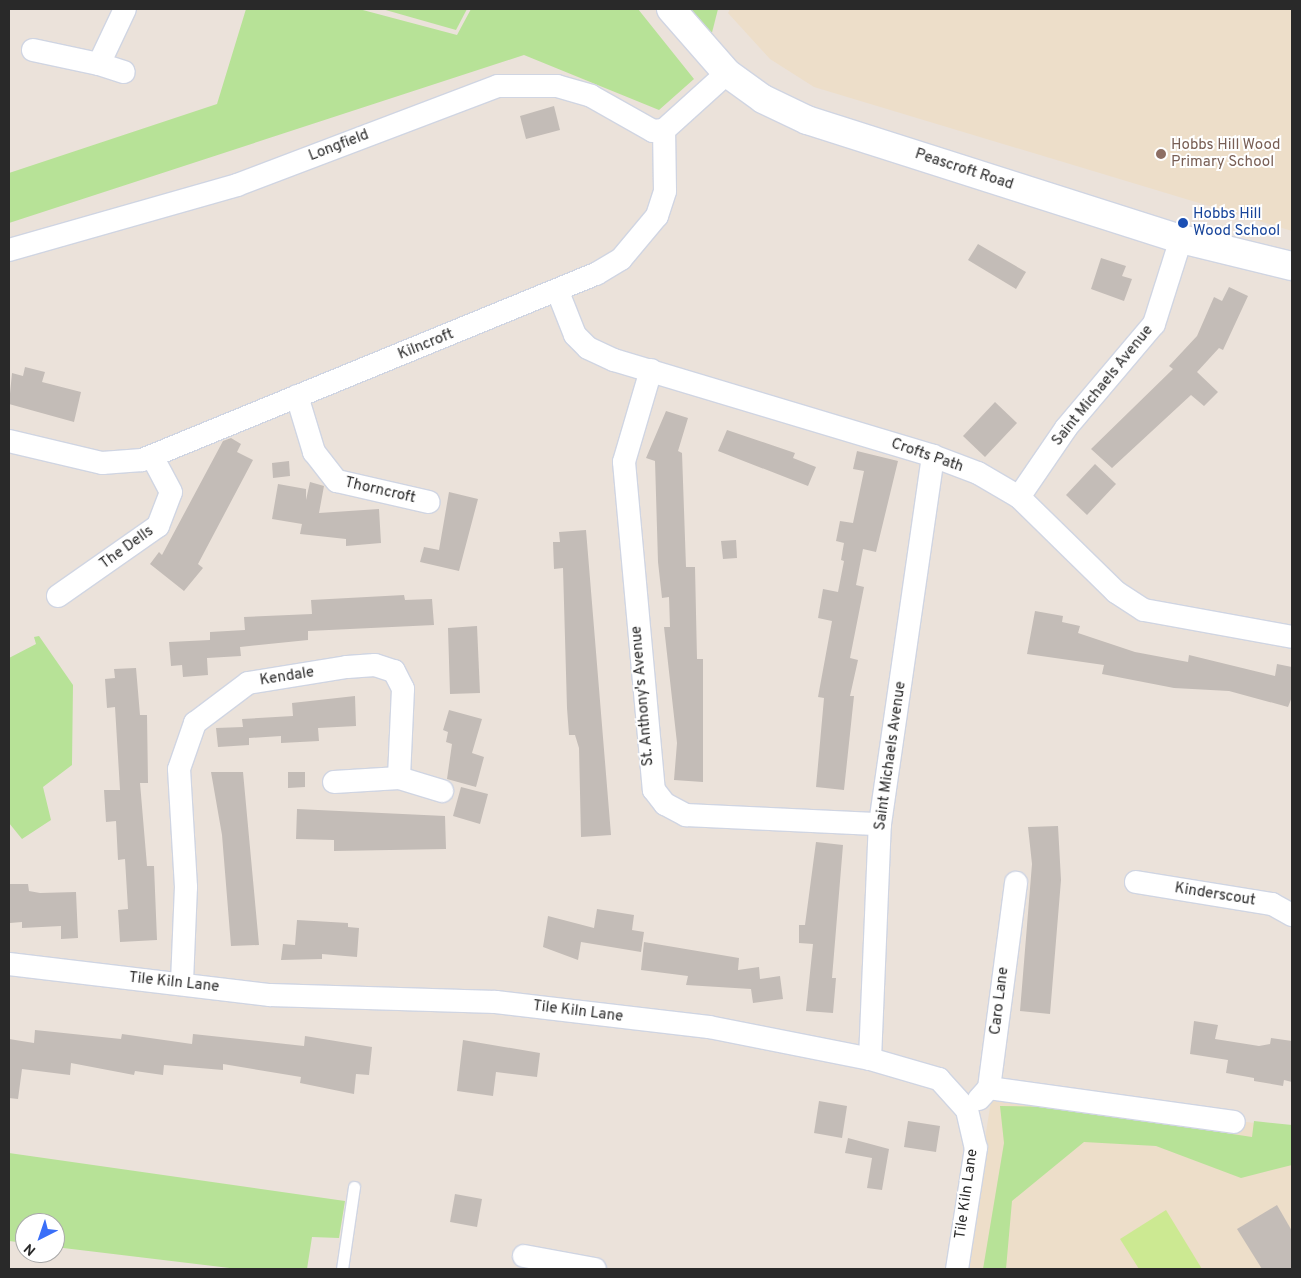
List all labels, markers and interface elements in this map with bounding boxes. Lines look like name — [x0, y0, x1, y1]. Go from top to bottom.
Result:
street label: Longfield — [306, 126, 372, 166]
place label: Hobbs Hill Wood Primary School — [1171, 136, 1281, 171]
street label: Peascroft Road — [912, 146, 1016, 194]
marker: Hobbs Hill Wood Primary School — [1155, 148, 1167, 160]
place label: Hobbs Hill Wood School — [1193, 205, 1280, 240]
marker: Hobbs Hill Wood School — [1177, 217, 1189, 229]
street label: Saint Michaels Avenue — [1049, 322, 1157, 450]
street label: Kilncroft — [396, 326, 456, 364]
street label: Crofts Path — [888, 435, 966, 477]
street label: Thorncroft — [343, 474, 417, 508]
street label: The Dells — [97, 522, 157, 574]
street label: St. Anthony's Avenue — [628, 624, 658, 768]
street label: Kendale — [259, 664, 315, 690]
street label: Saint Michaels Avenue — [872, 680, 910, 832]
street label: Kinderscout — [1173, 880, 1257, 910]
street label: Caro Lane — [987, 966, 1013, 1036]
street label: Tile Kiln Lane — [128, 969, 220, 997]
street label: Tile Kiln Lane — [532, 998, 624, 1026]
street label: Tile Kiln Lane — [952, 1148, 982, 1240]
north arrow — [15, 1213, 65, 1263]
text: N — [21, 1239, 40, 1259]

